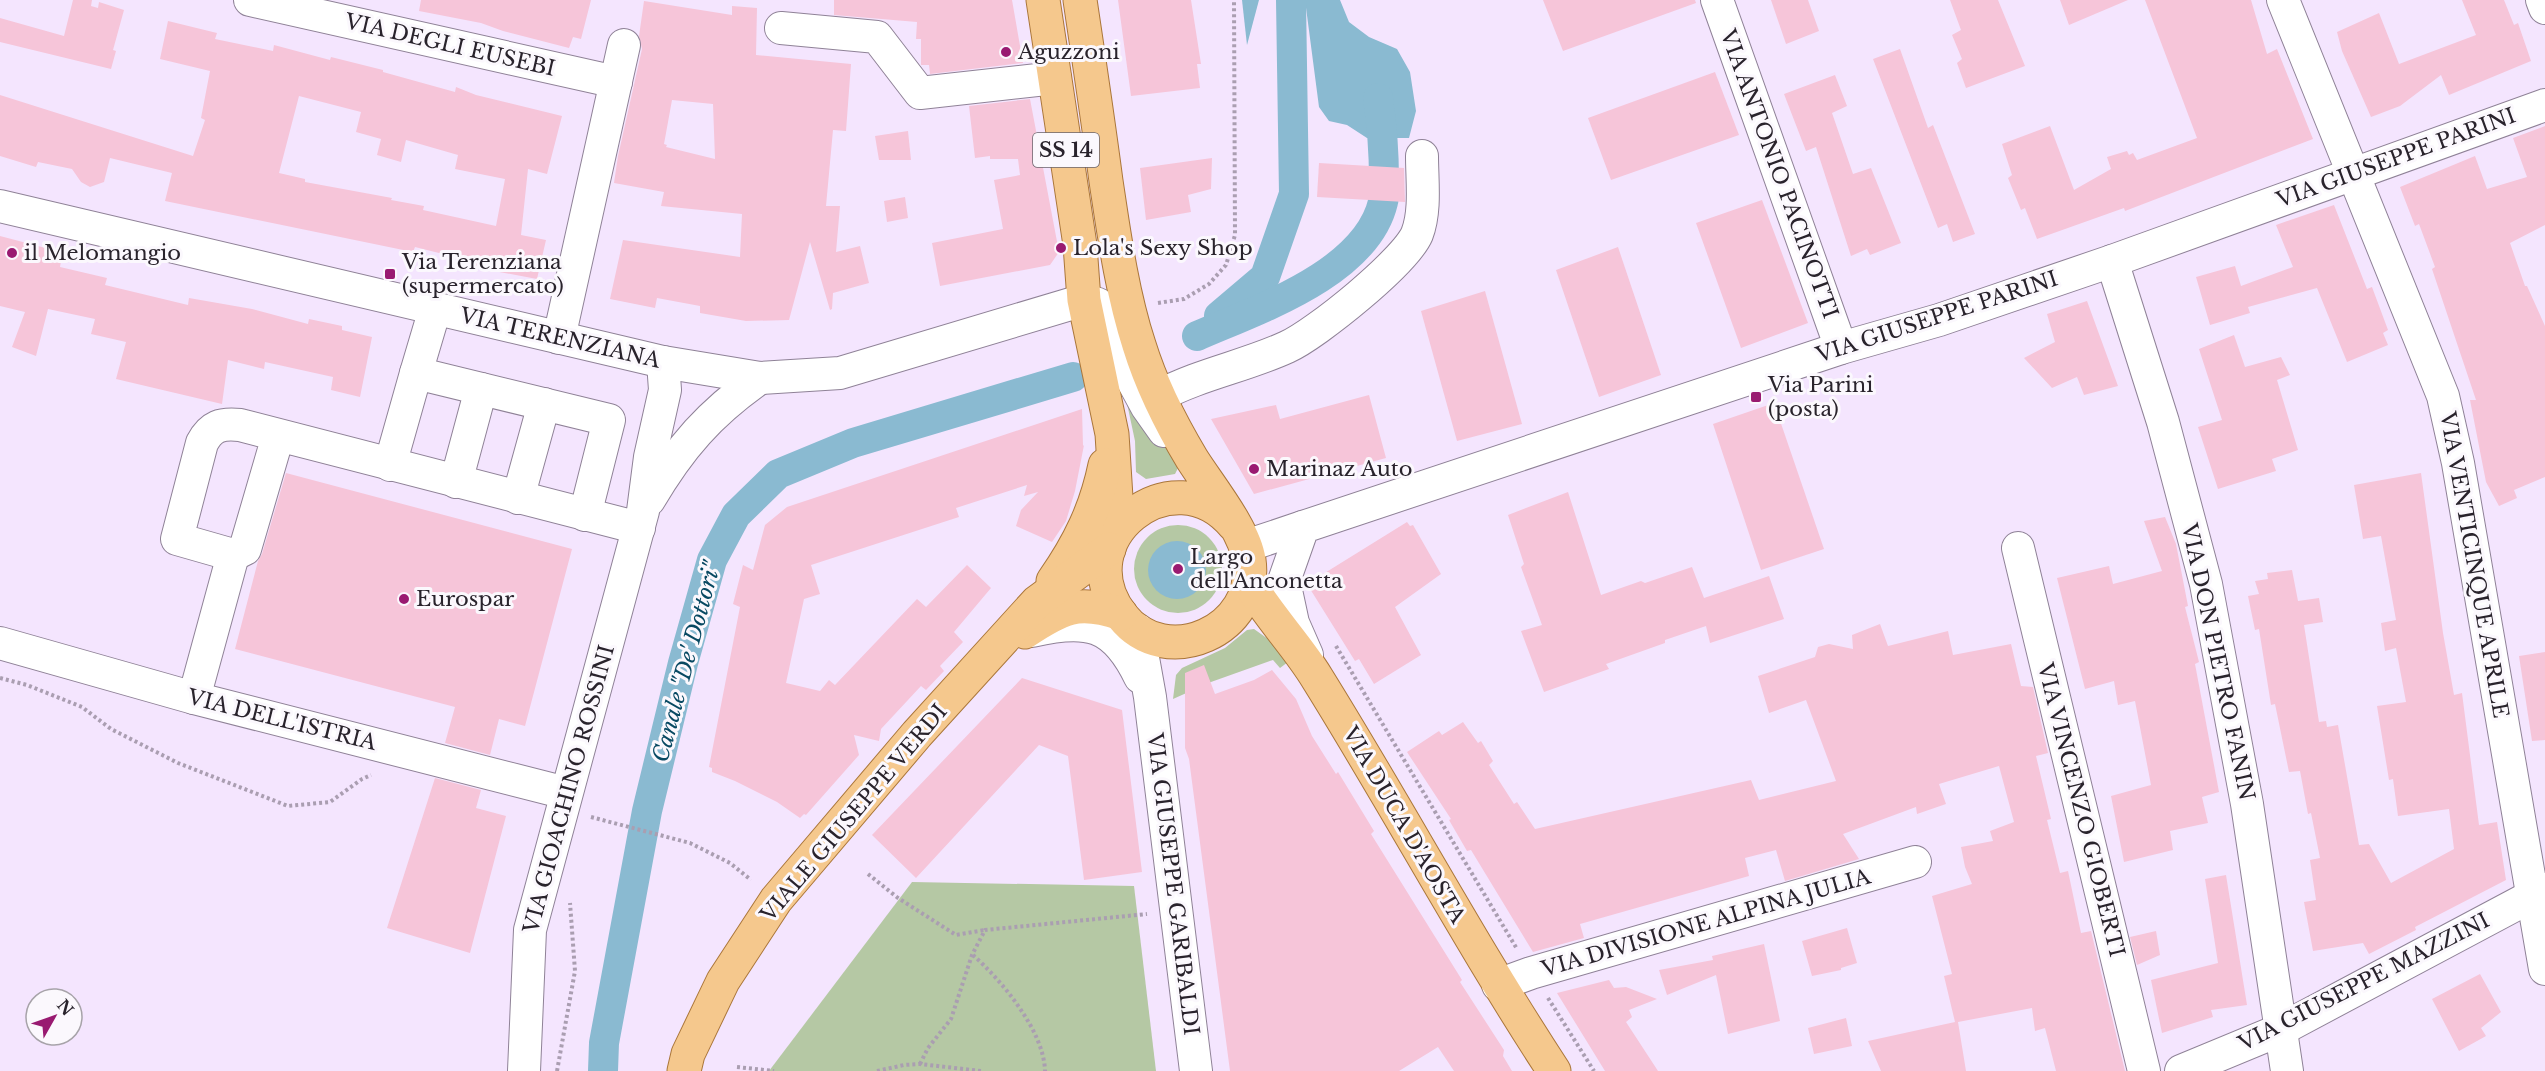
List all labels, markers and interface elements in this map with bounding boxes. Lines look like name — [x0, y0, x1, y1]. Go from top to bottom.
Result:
street label: VIA DEGLI EUSEBI — [341, 8, 558, 82]
street label: VIA ANTONIO PACINOTTI — [1714, 25, 1843, 322]
place label: Aguzzoni — [1017, 39, 1120, 65]
marker: Aguzzoni — [999, 45, 1013, 59]
street label: VIA GIUSEPPE PARINI — [2272, 103, 2519, 214]
road number: SS 14 — [1033, 133, 1099, 167]
place label: Lola's Sexy Shop — [1073, 235, 1253, 261]
place label: il Melomangio — [24, 240, 181, 266]
marker: Lola's Sexy Shop — [1054, 241, 1068, 255]
marker: il Melomangio — [5, 246, 19, 260]
place label: Via Terenziana (supermercato) — [401, 249, 564, 299]
street label: VIA GIUSEPPE PARINI — [1812, 266, 2061, 369]
marker: Via Terenziana (supermercato) — [383, 267, 397, 281]
street label: VIA TERENZIANA — [456, 302, 663, 374]
place label: Via Parini (posta) — [1767, 372, 1873, 422]
marker: Via Parini (posta) — [1749, 390, 1763, 404]
street label: VIA VENTICINQUE APRILE — [2434, 409, 2514, 720]
place label: Marinaz Auto — [1266, 456, 1412, 482]
marker: Marinaz Auto — [1247, 462, 1261, 476]
street label: VIA DON PIETRO FANIN — [2176, 520, 2260, 803]
place label: Largo dell'Anconetta — [1190, 544, 1343, 594]
water label: Canale "De' Dottori" — [647, 557, 727, 765]
marker: Largo dell'Anconetta — [1171, 562, 1185, 576]
place label: Eurospar — [416, 586, 514, 612]
marker: Eurospar — [397, 592, 411, 606]
street label: VIA GIOACHINO ROSSINI — [518, 642, 620, 937]
street label: VIA VINCENZO GIOBERTI — [2032, 659, 2130, 960]
street label: VIA DELL'ISTRIA — [184, 684, 380, 756]
street label: VIALE GIUSEPPE VERDI — [755, 699, 953, 928]
street label: VIA DUCA D'AOSTA — [1337, 721, 1471, 929]
street label: VIA GIUSEPPE GARIBALDI — [1141, 730, 1204, 1037]
street label: VIA DIVISIONE ALPINA JULIA — [1538, 863, 1874, 983]
street label: VIA GIUSEPPE MAZZINI — [2233, 907, 2494, 1057]
north arrow — [24, 987, 84, 1047]
text: N — [53, 995, 78, 1020]

